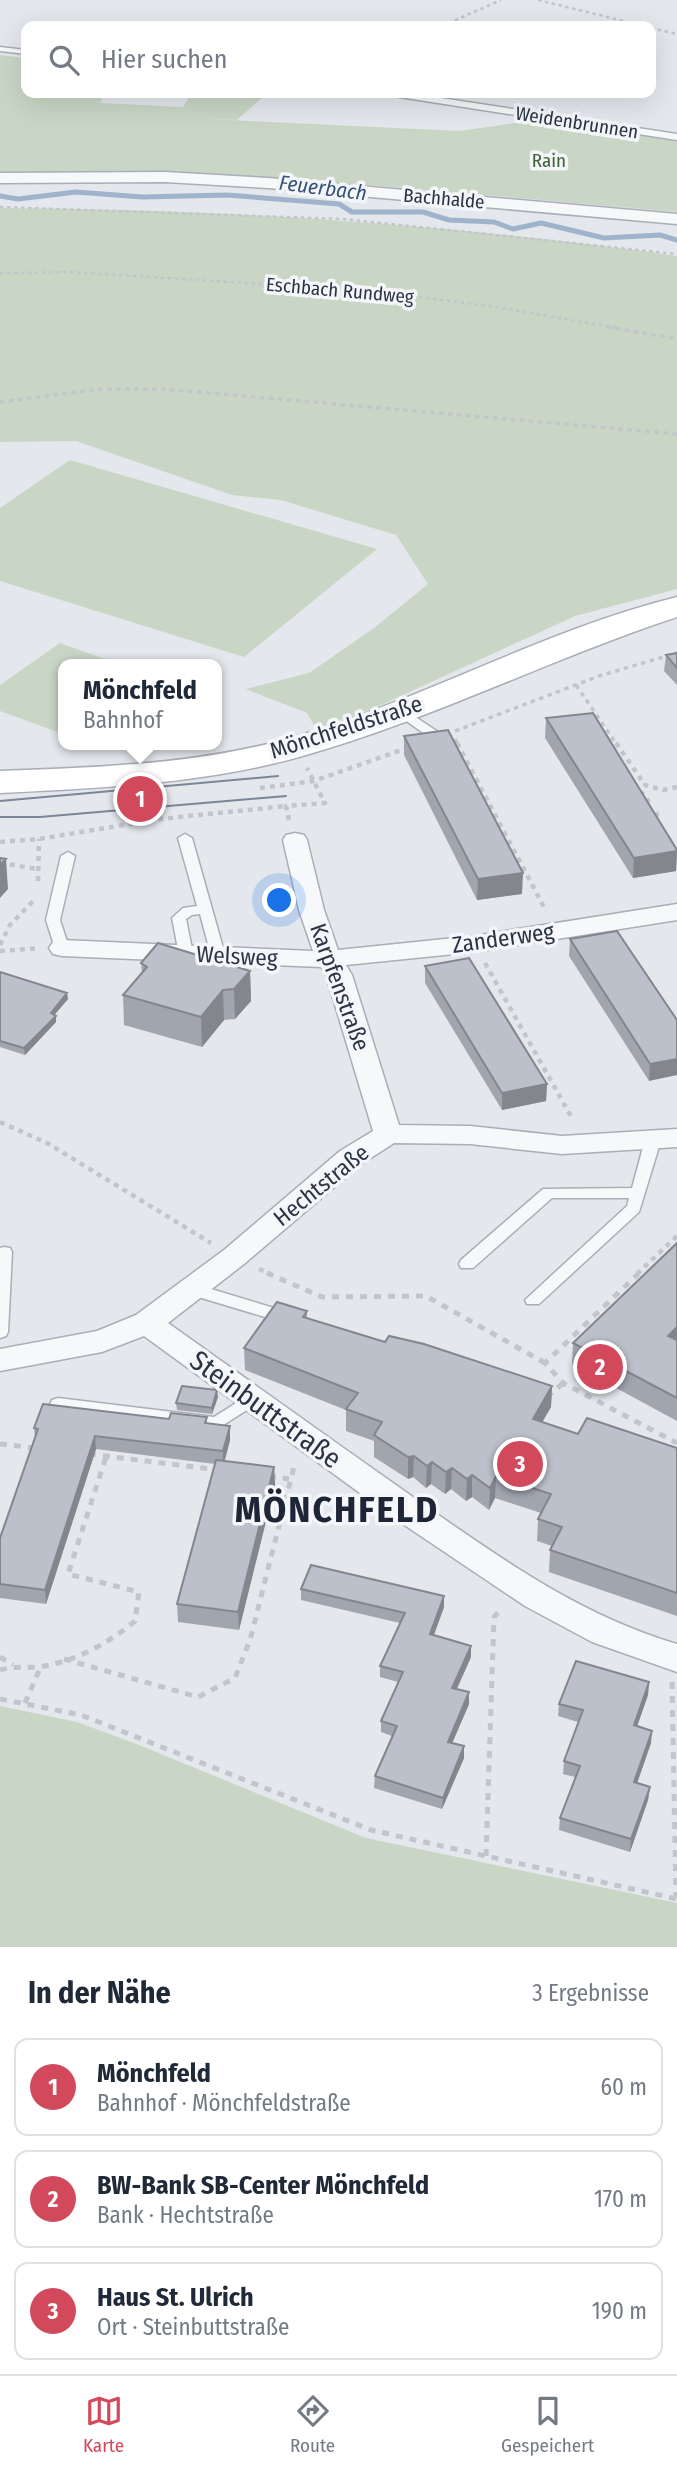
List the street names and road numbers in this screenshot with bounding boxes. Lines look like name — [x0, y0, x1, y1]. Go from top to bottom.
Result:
street label: Weidenbrunnen — [514, 101, 640, 144]
street label: Bachhalde — [402, 183, 486, 214]
street label: Eschbach Rundweg — [265, 273, 415, 308]
street label: Mönchfeldstraße — [266, 689, 426, 765]
street label: Zanderweg — [450, 917, 556, 959]
street label: Karpfenstraße — [304, 920, 376, 1054]
street label: Welsweg — [196, 940, 279, 972]
street label: Hechtstraße — [268, 1138, 374, 1232]
street label: Steinbuttstraße — [184, 1344, 348, 1475]

